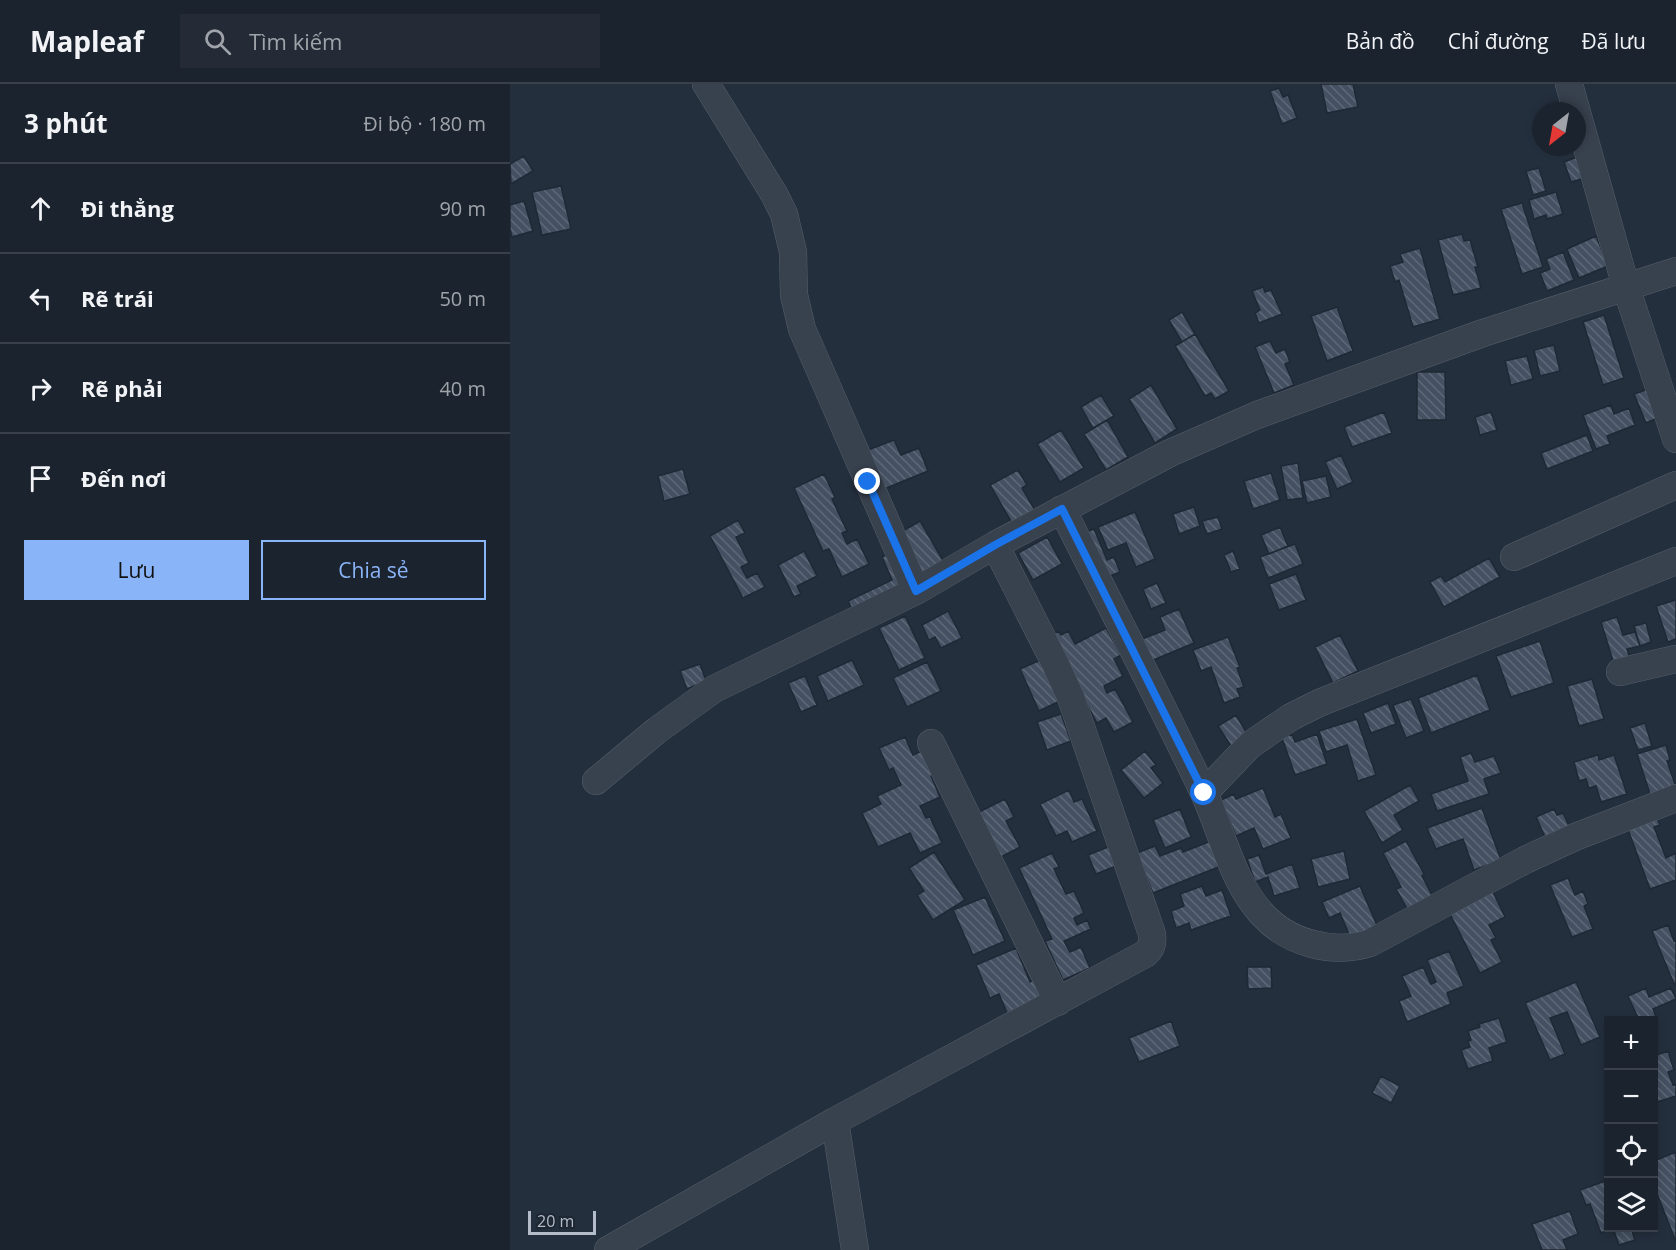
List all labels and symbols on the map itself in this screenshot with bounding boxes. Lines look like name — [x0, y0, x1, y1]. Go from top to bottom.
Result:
north arrow — [1532, 102, 1586, 156]
route end — [854, 468, 880, 494]
route start — [1190, 779, 1216, 805]
scale bar — [528, 1208, 596, 1236]

